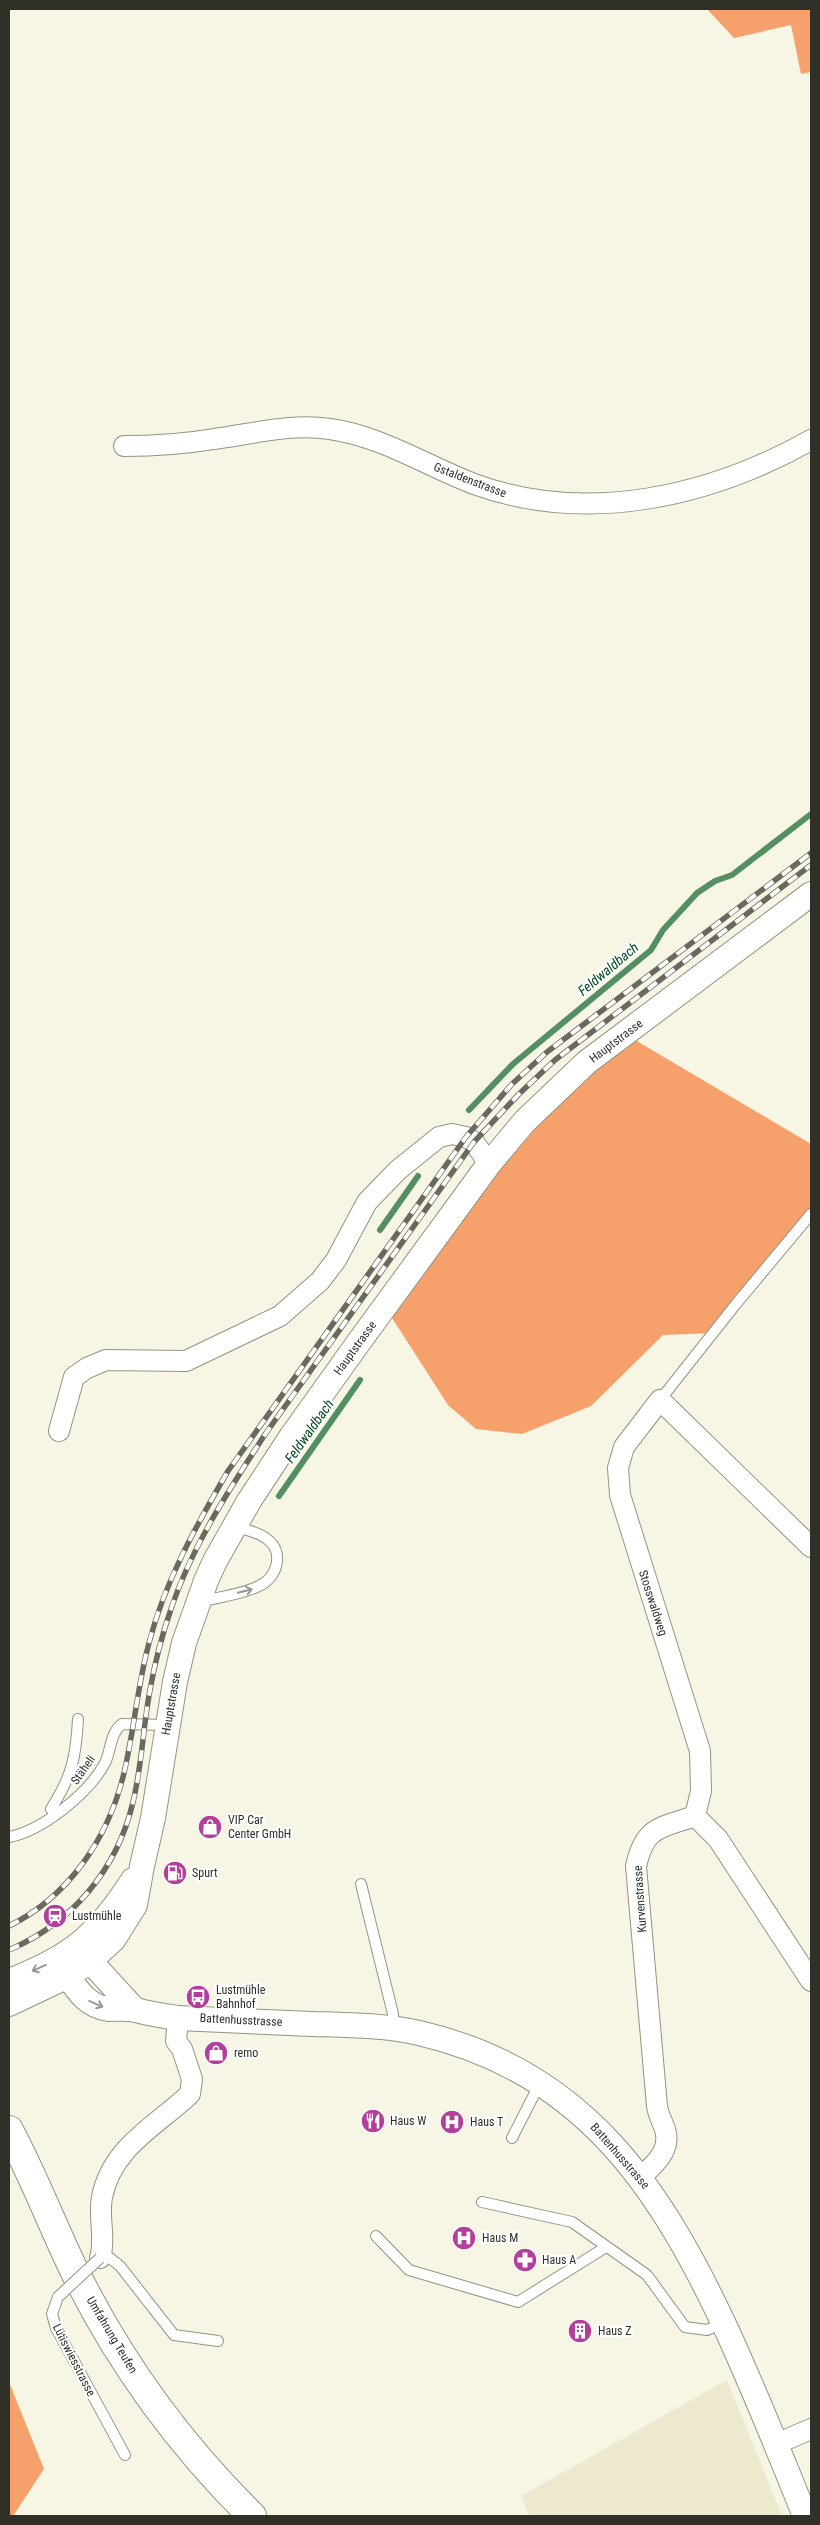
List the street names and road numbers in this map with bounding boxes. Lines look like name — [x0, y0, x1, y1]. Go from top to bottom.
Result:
street label: Gstaldenstrasse — [432, 460, 509, 500]
street label: Hauptstrasse — [587, 1016, 646, 1066]
street label: Hauptstrasse — [331, 1318, 379, 1378]
street label: Stosswaldweg — [636, 1568, 670, 1638]
street label: Hauptstrasse — [159, 1671, 183, 1736]
street label: Stäheli — [68, 1753, 98, 1787]
street label: Kurvenstrasse — [631, 1865, 649, 1933]
street label: Battenhusstrasse — [199, 2011, 283, 2029]
street label: Battenhusstrasse — [588, 2120, 653, 2192]
street label: Umfahrung Teufen — [84, 2294, 140, 2376]
street label: Lütiswiesstrasse — [50, 2321, 98, 2399]

